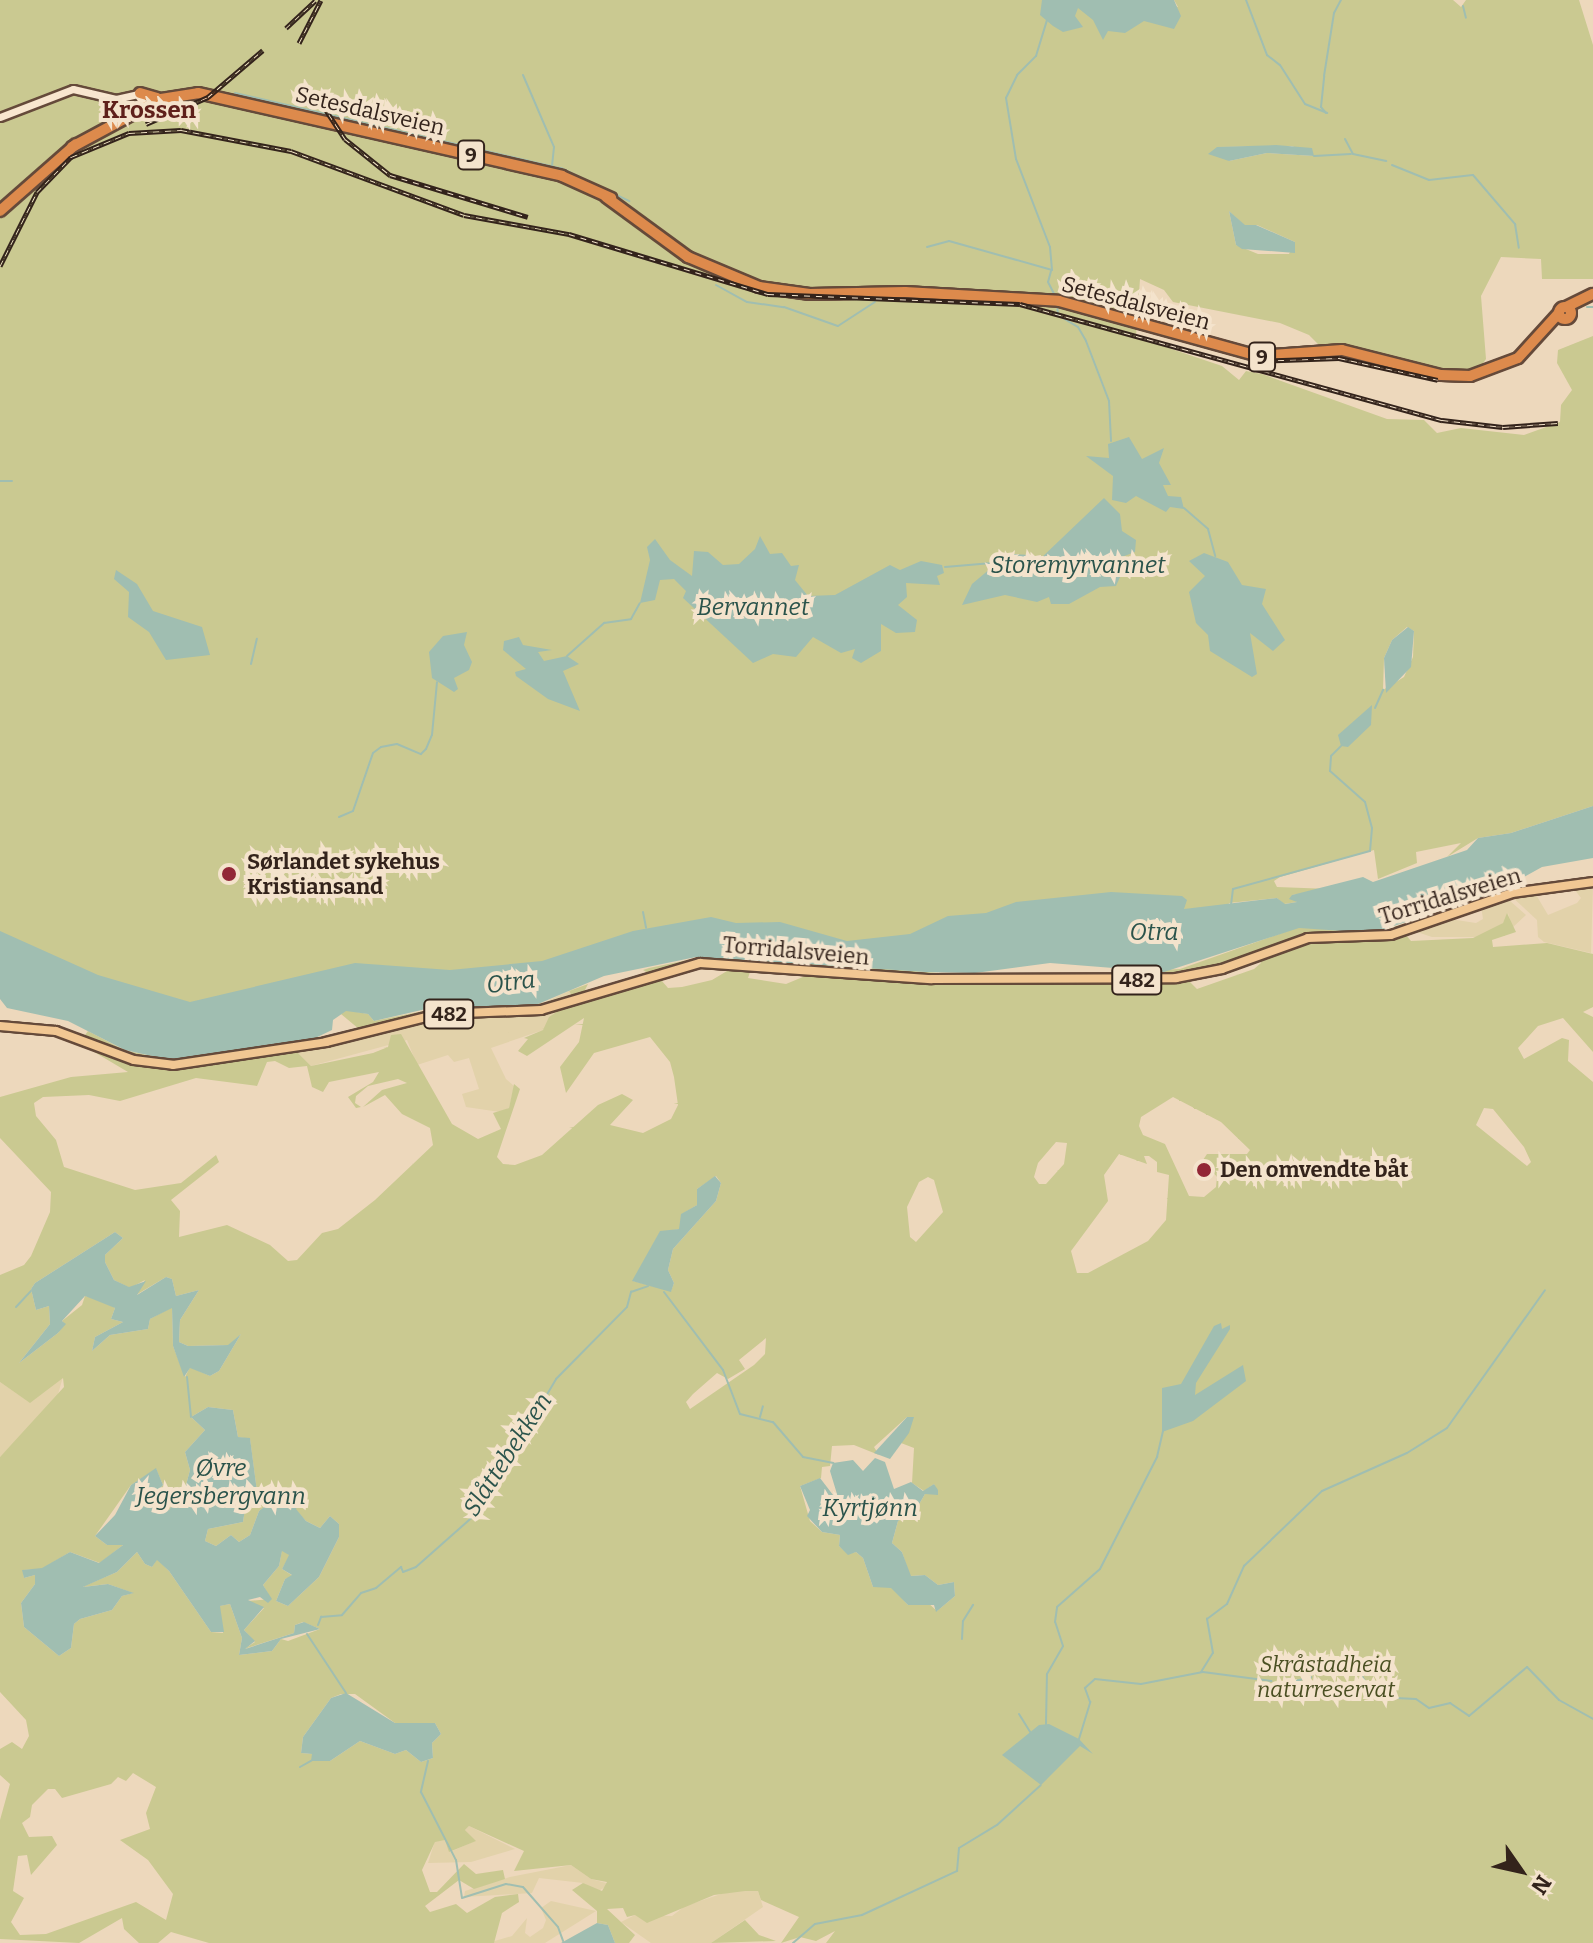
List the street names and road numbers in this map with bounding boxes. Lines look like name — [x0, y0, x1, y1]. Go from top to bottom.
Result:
street label: Setesdalsveien — [293, 81, 447, 141]
road number: 9 — [457, 139, 485, 171]
street label: Setesdalsveien — [1059, 271, 1213, 335]
road number: 9 — [1248, 341, 1276, 373]
street label: Torridalsveien — [1376, 862, 1524, 930]
street label: Torridalsveien — [722, 931, 870, 971]
road number: 482 — [1111, 964, 1163, 996]
road number: 482 — [423, 998, 475, 1030]

